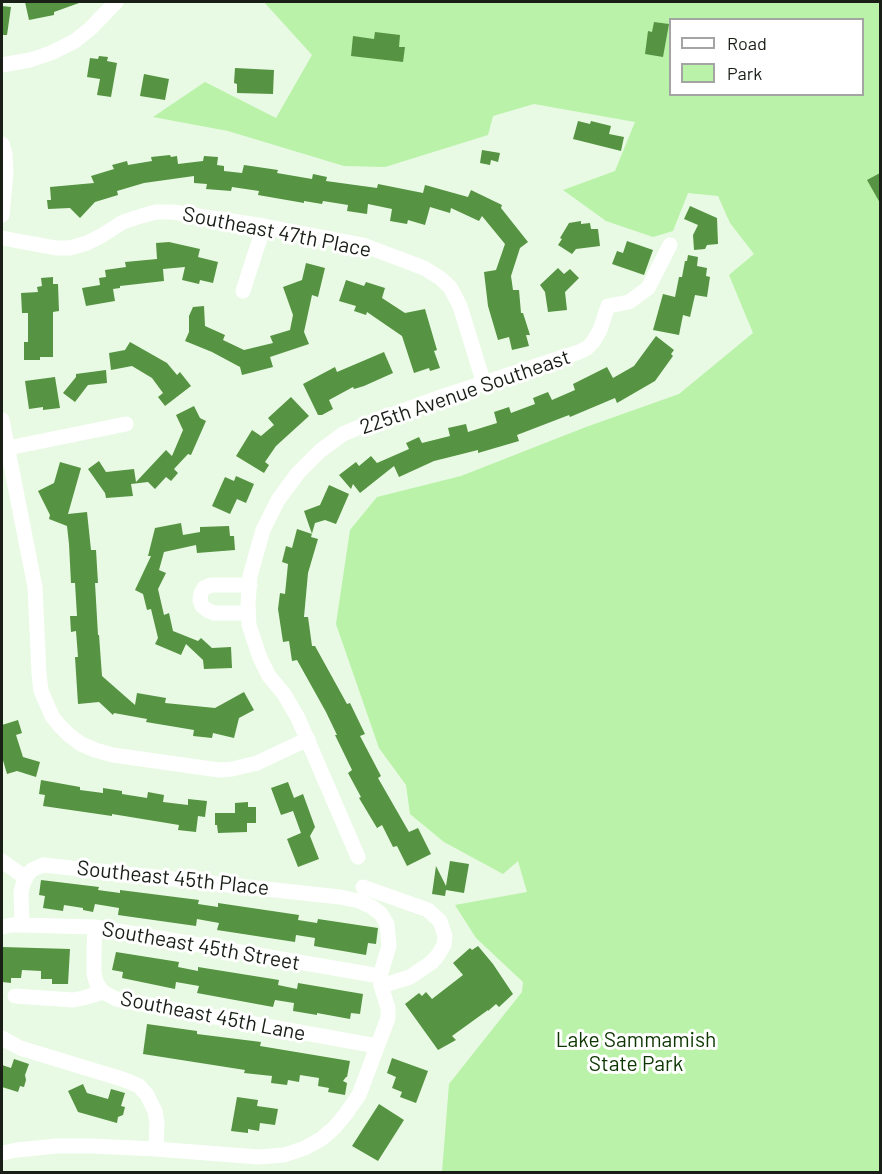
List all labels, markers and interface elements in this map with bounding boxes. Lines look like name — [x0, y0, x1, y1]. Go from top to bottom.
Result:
legend — [669, 18, 864, 96]
text: Road — [727, 32, 767, 54]
text: Park — [727, 62, 762, 84]
street label: Southeast 47th Place — [181, 201, 373, 263]
street label: 225th Avenue Southeast — [357, 344, 573, 440]
street label: Southeast 45th Place — [76, 855, 270, 901]
street label: Southeast 45th Street — [100, 916, 302, 976]
street label: Southeast 45th Lane — [118, 986, 308, 1046]
park label: Lake Sammamish State Park — [556, 1027, 716, 1077]

